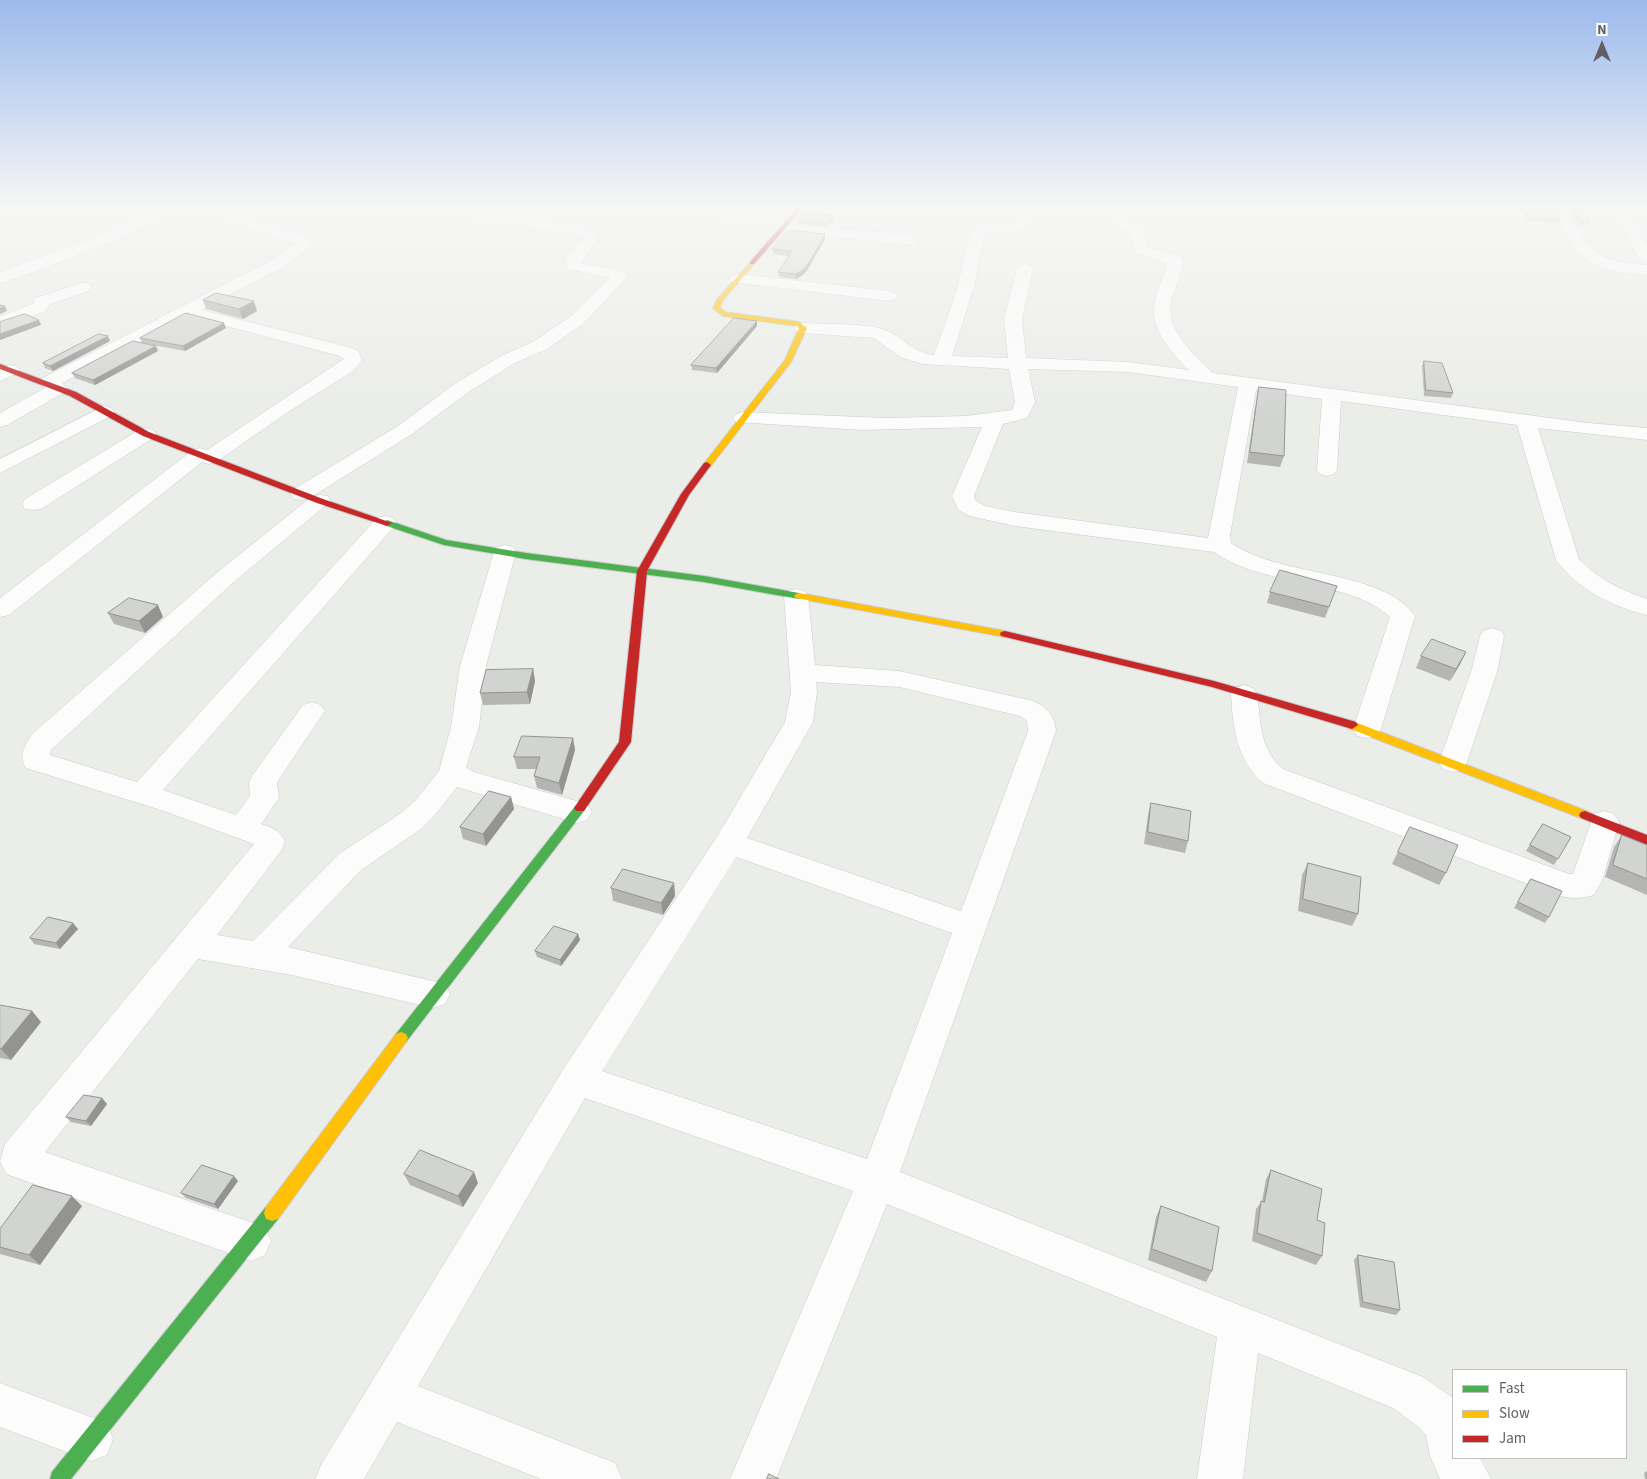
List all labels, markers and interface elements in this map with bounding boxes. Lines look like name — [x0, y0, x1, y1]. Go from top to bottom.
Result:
north arrow — [1577, 20, 1627, 70]
text: N — [1597, 20, 1607, 40]
legend — [1452, 1369, 1627, 1459]
text: Fast — [1499, 1378, 1525, 1399]
text: Slow — [1499, 1403, 1530, 1424]
text: Jam — [1499, 1428, 1526, 1449]

